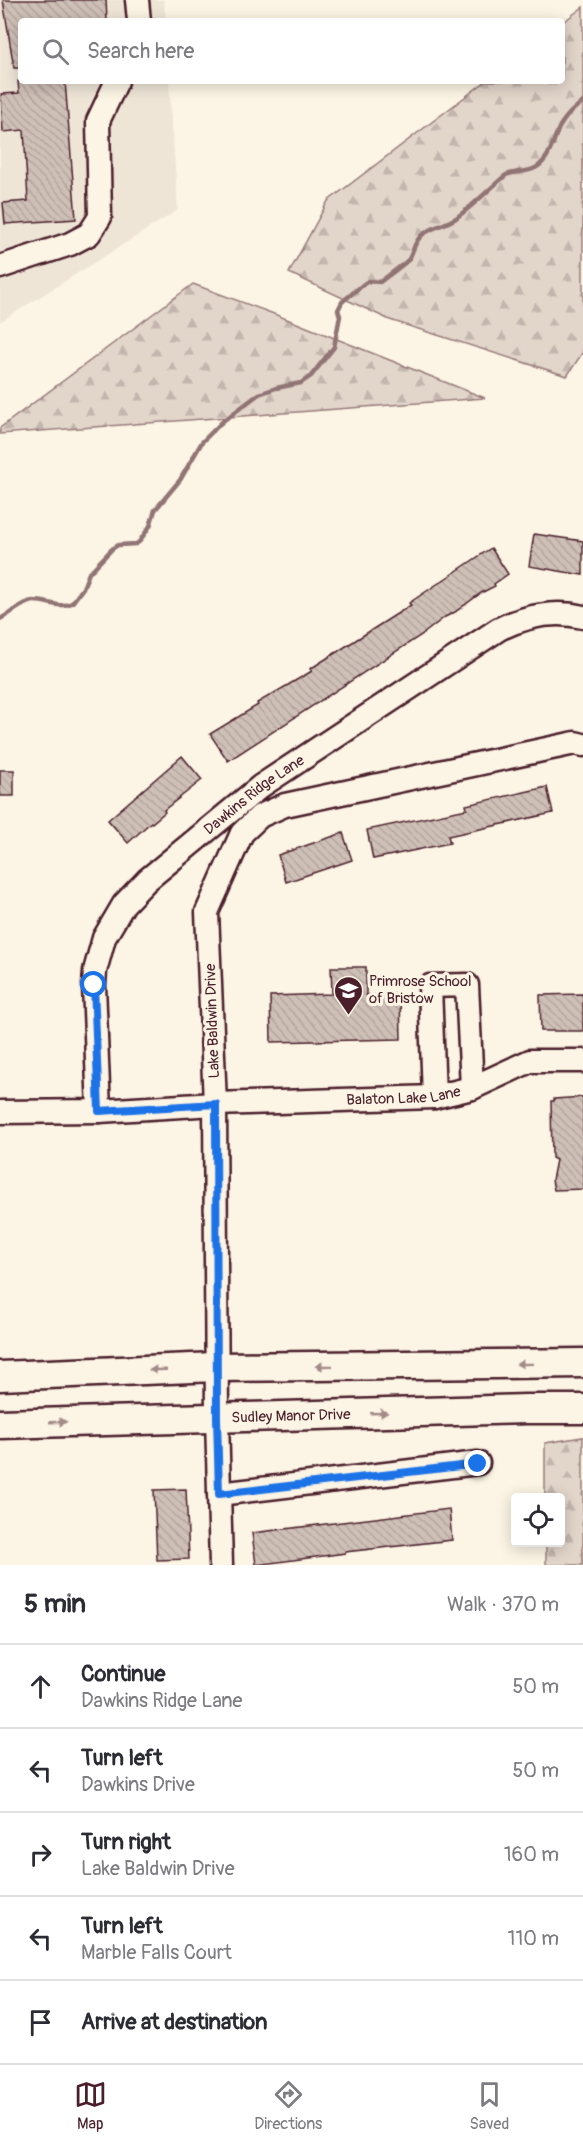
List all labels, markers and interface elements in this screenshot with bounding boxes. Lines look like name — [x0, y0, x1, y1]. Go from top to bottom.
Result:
search box — [18, 18, 565, 84]
icon: search — [39, 35, 72, 68]
text: Search here — [87, 37, 194, 65]
street label: Dawkins Ridge Lane — [200, 751, 309, 839]
street label: Lake Baldwin Drive — [201, 963, 224, 1079]
route start — [80, 971, 106, 997]
place label: Primrose School of Bristow — [369, 972, 472, 1008]
school or university icon: Primrose School of Bristow — [332, 974, 364, 1016]
street label: Balaton Lake Lane — [346, 1082, 463, 1110]
one-way arrow — [515, 1359, 534, 1369]
one-way arrow — [314, 1361, 333, 1371]
one-way arrow — [148, 1365, 167, 1374]
street label: Sudley Manor Drive — [231, 1405, 351, 1427]
one-way arrow — [370, 1408, 389, 1418]
one-way arrow — [49, 1417, 68, 1427]
route end — [464, 1450, 490, 1476]
map controls — [511, 1493, 565, 1547]
button: locate — [511, 1493, 565, 1547]
text: 5 min — [24, 1588, 86, 1620]
text: Walk · 370 m — [447, 1592, 559, 1617]
text: Continue — [81, 1660, 165, 1688]
icon: ahead — [24, 1670, 57, 1703]
text: 50 m — [512, 1674, 559, 1699]
text: Dawkins Ridge Lane — [81, 1688, 242, 1713]
text: Turn left — [81, 1744, 163, 1772]
icon: left — [24, 1754, 57, 1787]
text: 50 m — [512, 1758, 559, 1783]
text: Dawkins Drive — [81, 1772, 195, 1797]
text: Turn right — [81, 1828, 171, 1856]
icon: right — [24, 1838, 57, 1871]
text: 160 m — [504, 1842, 559, 1867]
text: Lake Baldwin Drive — [81, 1856, 235, 1881]
text: Turn left — [81, 1912, 163, 1940]
icon: left — [24, 1922, 57, 1955]
text: 110 m — [508, 1926, 559, 1951]
text: Marble Falls Court — [81, 1940, 232, 1965]
icon: arrive — [24, 2006, 57, 2039]
text: Arrive at destination — [81, 2008, 267, 2036]
tab: Map — [74, 2078, 107, 2134]
tab: Directions — [254, 2078, 322, 2134]
tab: Saved — [470, 2078, 509, 2134]

